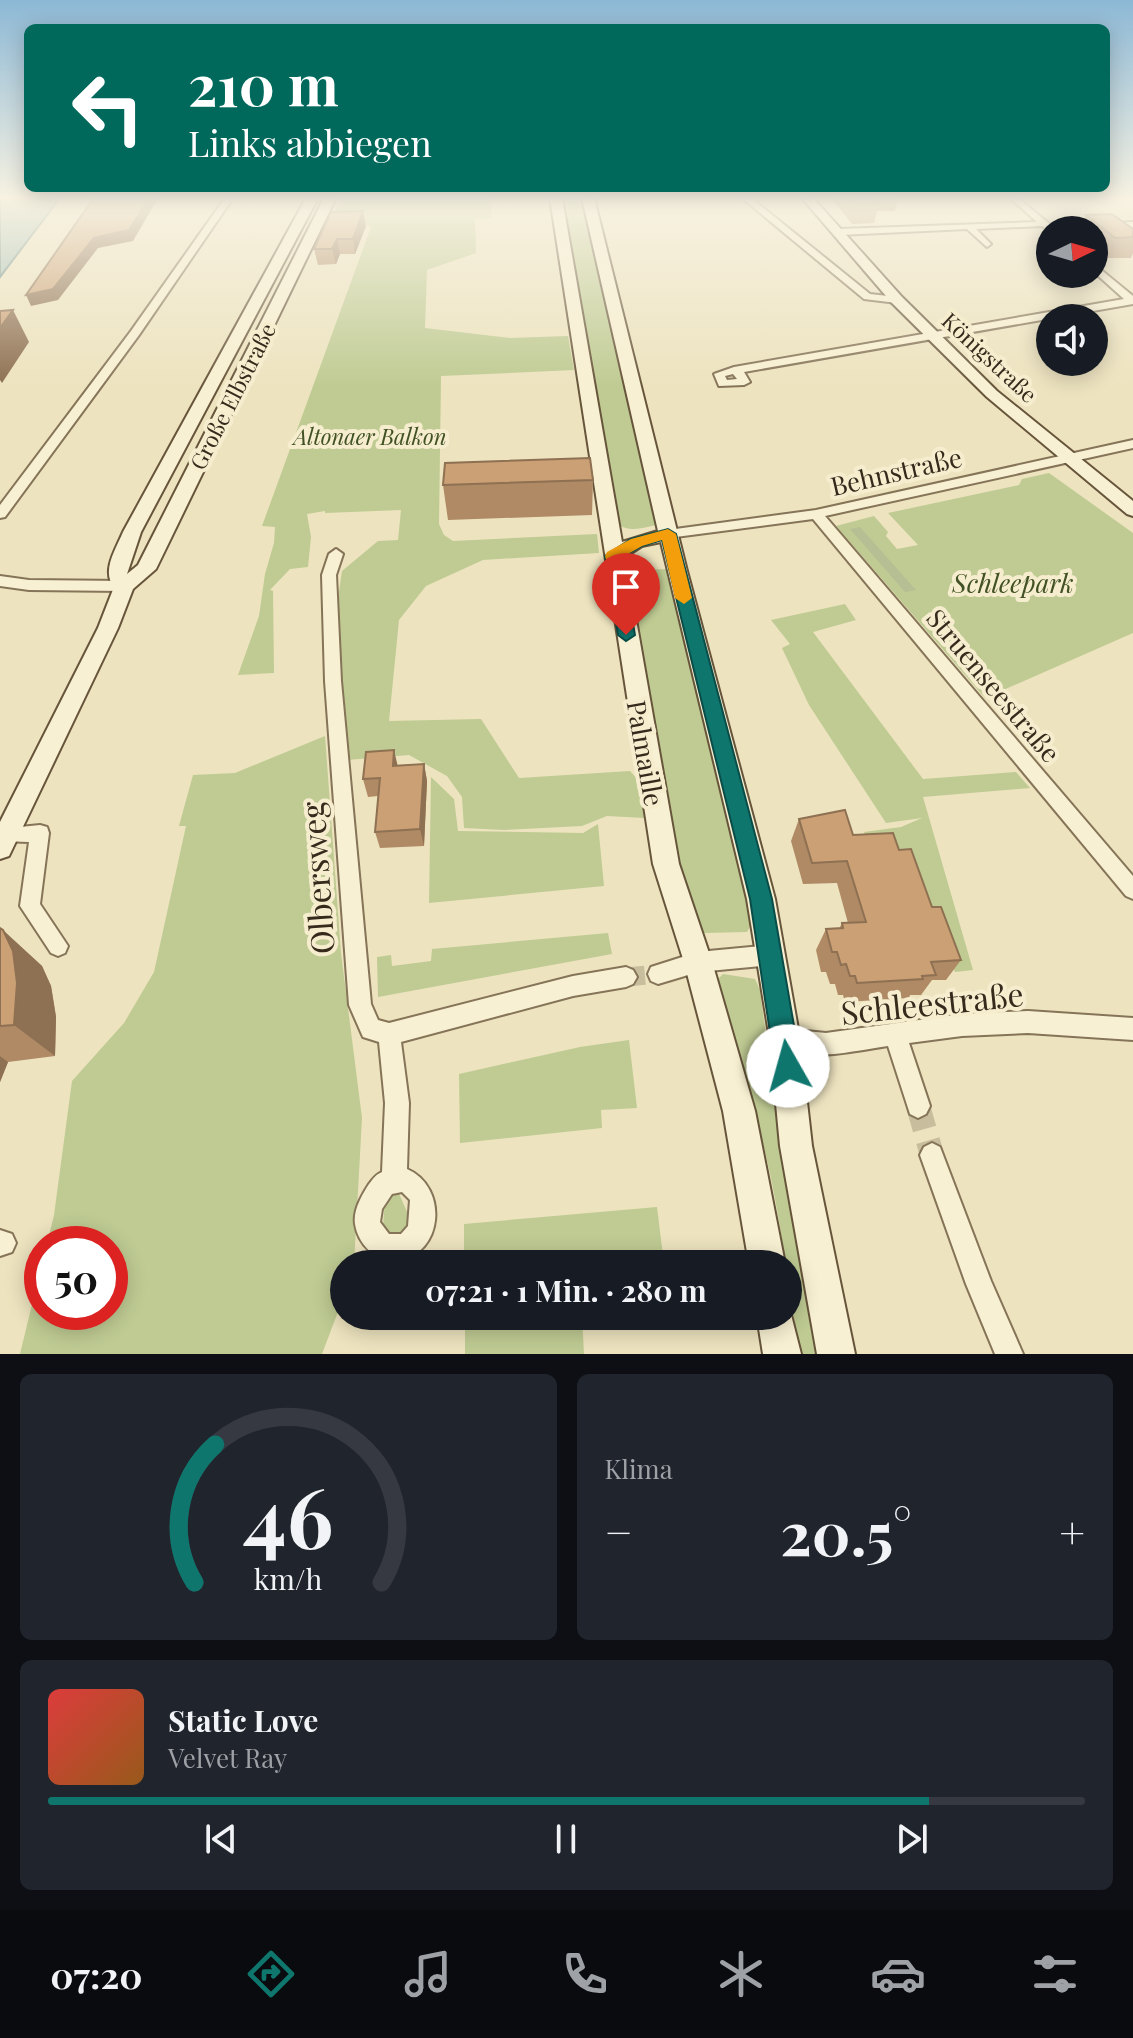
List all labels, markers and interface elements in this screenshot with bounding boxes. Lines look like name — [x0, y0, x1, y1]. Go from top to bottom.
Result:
text: 210 m — [188, 46, 339, 121]
icon: left — [56, 56, 160, 160]
text: Links abbiegen — [188, 118, 432, 166]
north arrow — [1036, 216, 1108, 288]
map controls — [1036, 216, 1108, 376]
button: sound — [1036, 304, 1108, 376]
street label: Königstraße — [936, 305, 1044, 409]
street label: Große Elbstraße — [182, 318, 282, 474]
park label: Altonaer Balkon — [291, 421, 447, 451]
street label: Behnstraße — [827, 439, 965, 503]
pin — [592, 553, 660, 635]
icon: arrive — [604, 565, 648, 609]
park label: Schleepark — [951, 565, 1074, 600]
street label: Struenseestraße — [919, 601, 1069, 769]
street label: Palmaille — [619, 697, 673, 809]
street label: Olbersweg — [289, 800, 343, 956]
street label: Schleestraße — [838, 971, 1026, 1033]
position arrow — [746, 1024, 830, 1108]
speed limit sign: 50 — [24, 1226, 128, 1330]
text: 07:21 · 1 Min. · 280 m — [425, 1270, 707, 1310]
text: Klima — [605, 1451, 673, 1486]
text: 46 — [243, 1459, 334, 1570]
text: 20.5° — [780, 1491, 912, 1571]
text: − — [605, 1501, 633, 1560]
text: + — [1059, 1501, 1085, 1560]
text: km/h — [254, 1559, 323, 1597]
text: Static Love — [168, 1700, 318, 1740]
text: Velvet Ray — [168, 1740, 287, 1775]
icon: previous — [199, 1817, 243, 1861]
icon: pause — [544, 1817, 588, 1861]
icon: next — [890, 1817, 934, 1861]
icon: directions — [243, 1946, 299, 2002]
icon: music — [400, 1946, 456, 2002]
icon: phone — [557, 1946, 613, 2002]
icon: climate — [713, 1946, 769, 2002]
icon: car — [870, 1946, 926, 2002]
icon: filters — [1027, 1946, 1083, 2002]
text: 07:20 — [50, 1950, 142, 1998]

